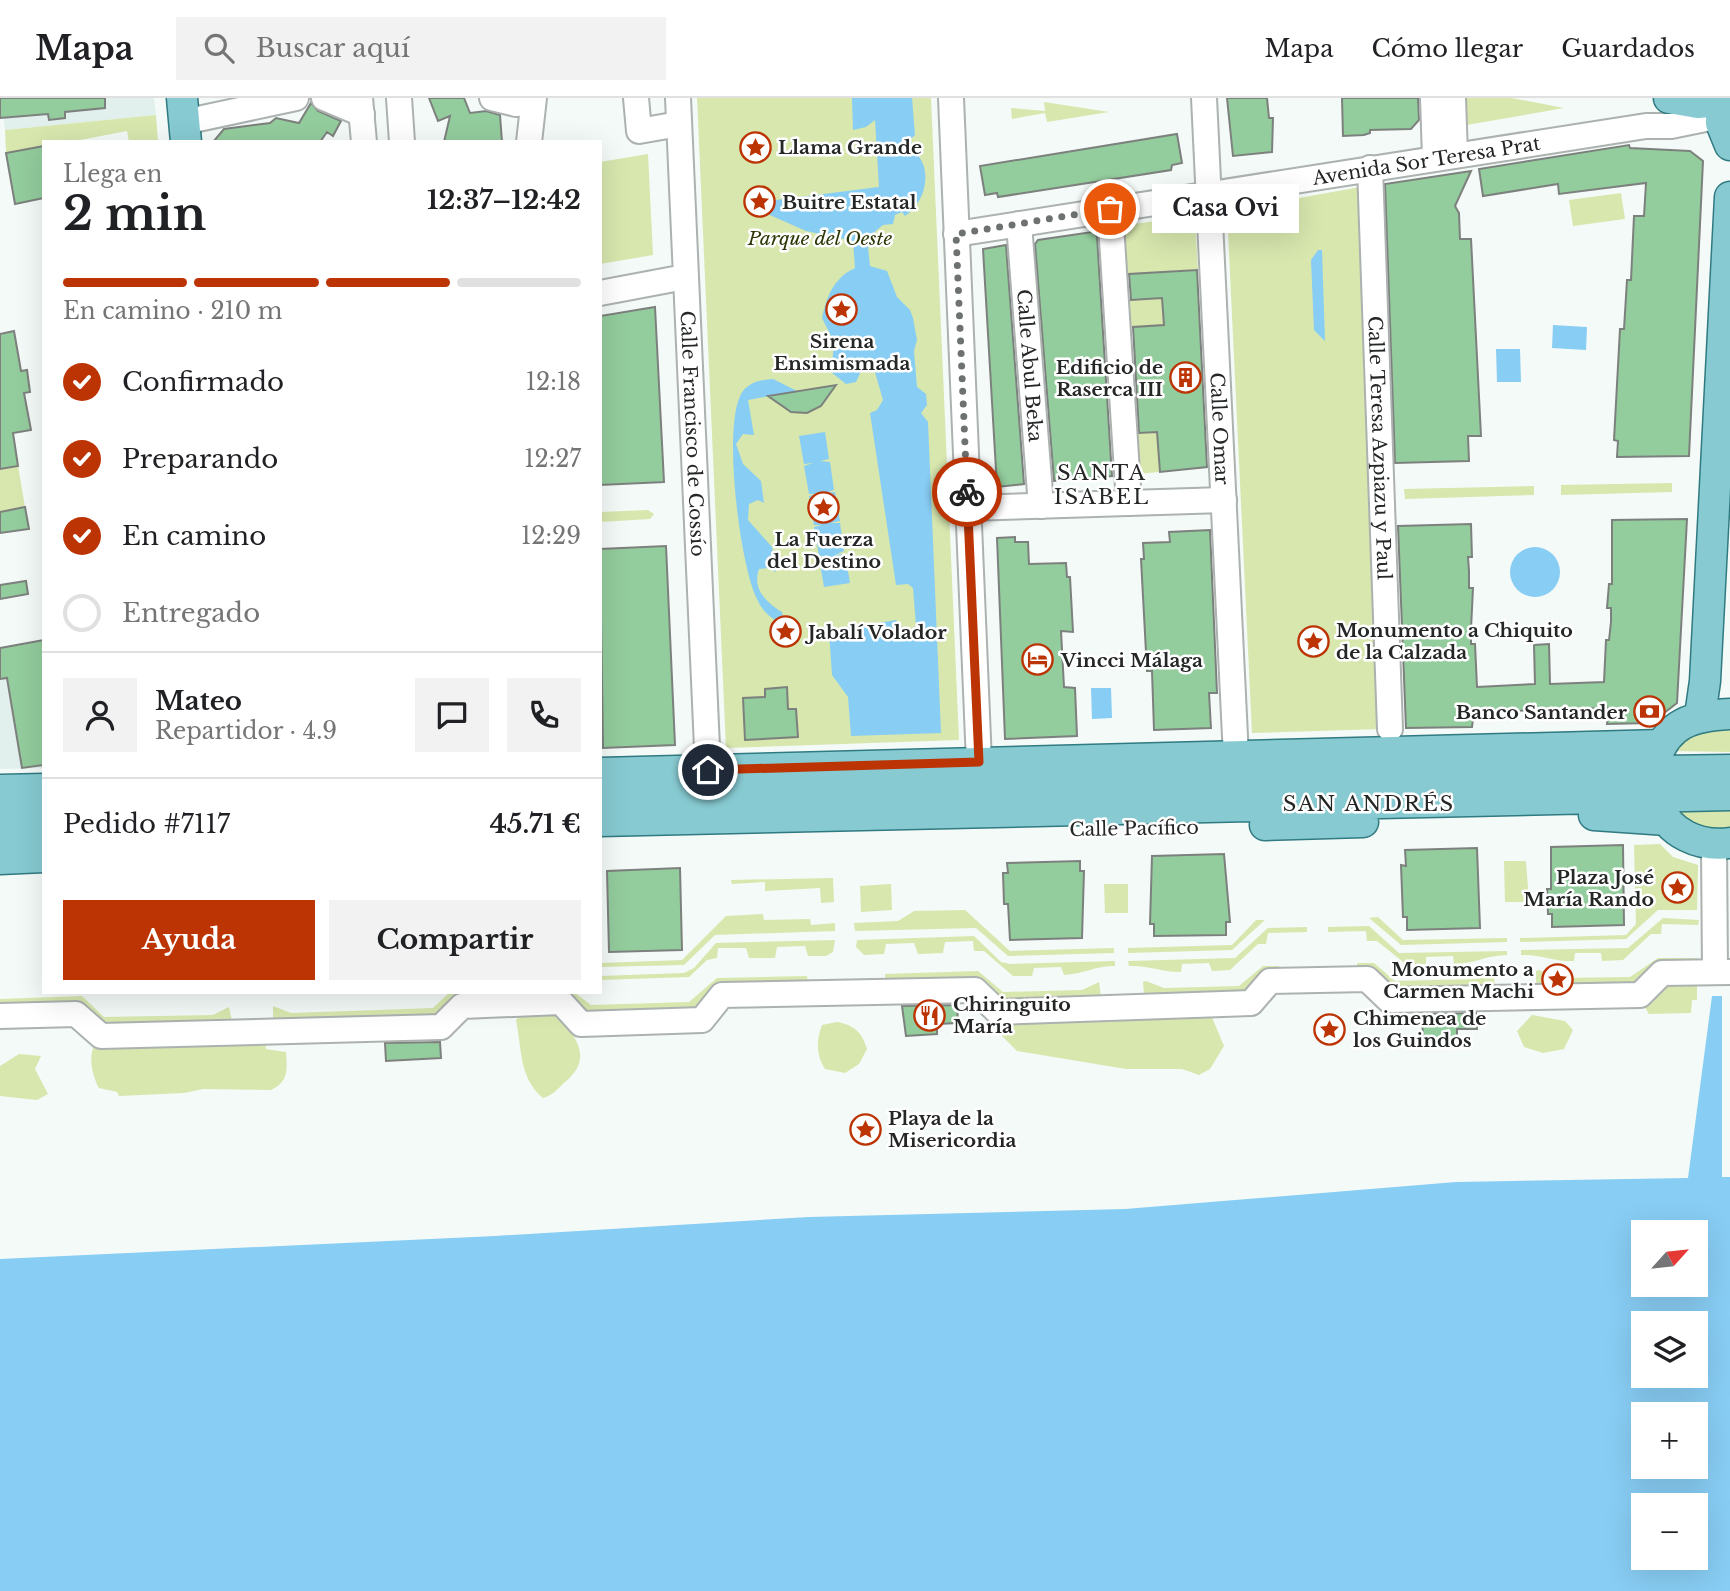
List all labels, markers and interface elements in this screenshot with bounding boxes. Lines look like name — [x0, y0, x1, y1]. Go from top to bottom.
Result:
search box — [176, 17, 666, 80]
text: Mapa — [35, 28, 134, 69]
icon: search — [200, 29, 238, 67]
text: Buscar aquí — [256, 32, 410, 64]
text: Mapa — [1264, 34, 1333, 63]
text: Cómo llegar — [1371, 34, 1523, 63]
text: Guardados — [1561, 34, 1695, 63]
place icon: Llama Grande — [738, 130, 772, 164]
street label: Avenida Sor Teresa Prat — [1310, 132, 1543, 190]
place label: Llama Grande — [778, 136, 922, 159]
text: Llega en — [63, 160, 162, 188]
pin — [1080, 179, 1140, 239]
text: 12:37–12:42 — [427, 184, 581, 216]
callout: Casa Ovi — [1152, 184, 1299, 234]
text: 2 min — [63, 185, 206, 242]
place icon: Buitre Estatal — [742, 185, 776, 219]
icon: bag — [1091, 190, 1129, 228]
place label: Buitre Estatal — [782, 191, 917, 214]
text: Casa Ovi — [1172, 194, 1279, 222]
park label: Parque del Oeste — [747, 227, 893, 250]
street label: Calle Abul Beka — [1012, 288, 1047, 443]
place icon: Sirena Ensimismada — [825, 293, 859, 327]
text: En camino · 210 m — [63, 297, 283, 325]
street label: Calle Francisco de Cossío — [676, 310, 709, 557]
street label: Calle Teresa Azpiazu y Paul — [1363, 315, 1396, 580]
place label: Sirena Ensimismada — [774, 330, 910, 375]
place label: Edificio de Raserca III — [1056, 356, 1163, 401]
building icon: Edificio de Raserca III — [1169, 361, 1203, 395]
icon: check — [63, 363, 101, 401]
text: Confirmado — [122, 366, 284, 398]
text: 12:18 — [526, 368, 581, 396]
street label: Calle Omar — [1205, 372, 1234, 485]
icon: check — [63, 440, 101, 478]
text: Preparando — [122, 443, 278, 475]
text: 12:27 — [524, 445, 581, 473]
courier — [932, 457, 1002, 527]
district label: SANTA ISABEL — [1054, 460, 1150, 510]
icon: bike — [948, 473, 986, 511]
place icon: La Fuerza del Destino — [807, 491, 841, 525]
icon: check — [63, 517, 101, 555]
text: En camino — [122, 520, 266, 552]
text: 12:29 — [521, 522, 581, 550]
place label: La Fuerza del Destino — [767, 528, 881, 573]
text: Entregado — [122, 597, 260, 629]
place icon: Jabalí Volador — [768, 615, 802, 649]
place label: Monumento a Chiquito de la Calzada — [1336, 619, 1573, 664]
place label: Jabalí Volador — [804, 621, 947, 644]
place icon: Monumento a Chiquito de la Calzada — [1296, 624, 1330, 658]
hotel icon: Vincci Málaga — [1021, 643, 1055, 677]
place label: Vincci Málaga — [1060, 649, 1203, 672]
button: person — [63, 678, 137, 752]
button: chat — [415, 678, 489, 752]
button: phone — [507, 678, 581, 752]
text: Mateo — [155, 685, 242, 717]
bank icon: Banco Santander — [1633, 695, 1667, 729]
place label: Banco Santander — [1456, 701, 1628, 724]
text: Repartidor · 4.9 — [155, 717, 337, 745]
pin — [678, 740, 738, 800]
icon: home — [689, 751, 727, 789]
district label: SAN ANDRÉS — [1283, 791, 1455, 817]
text: Pedido #7117 — [63, 808, 230, 840]
text: 45.71 € — [490, 808, 581, 840]
street label: Calle Pacífico — [1069, 816, 1199, 841]
place label: Plaza José María Rando — [1523, 866, 1654, 911]
place icon: Plaza José María Rando — [1660, 871, 1694, 905]
button: Ayuda — [63, 900, 315, 980]
button: Compartir — [329, 900, 581, 980]
place label: Monumento a Carmen Machi — [1383, 958, 1534, 1003]
place icon: Monumento a Carmen Machi — [1540, 963, 1574, 997]
place label: Chiringuito María — [953, 993, 1071, 1038]
restaurant icon: Chiringuito María — [913, 998, 947, 1032]
place label: Chimenea de los Guindos — [1353, 1007, 1486, 1052]
place icon: Chimenea de los Guindos — [1313, 1012, 1347, 1046]
place label: Playa de la Misericordia — [888, 1107, 1017, 1152]
place icon: Playa de la Misericordia — [848, 1112, 882, 1146]
north arrow — [1631, 1220, 1708, 1297]
map controls — [1631, 1220, 1708, 1570]
button: layers — [1631, 1311, 1708, 1388]
button: + — [1631, 1402, 1708, 1479]
button: − — [1631, 1493, 1708, 1570]

